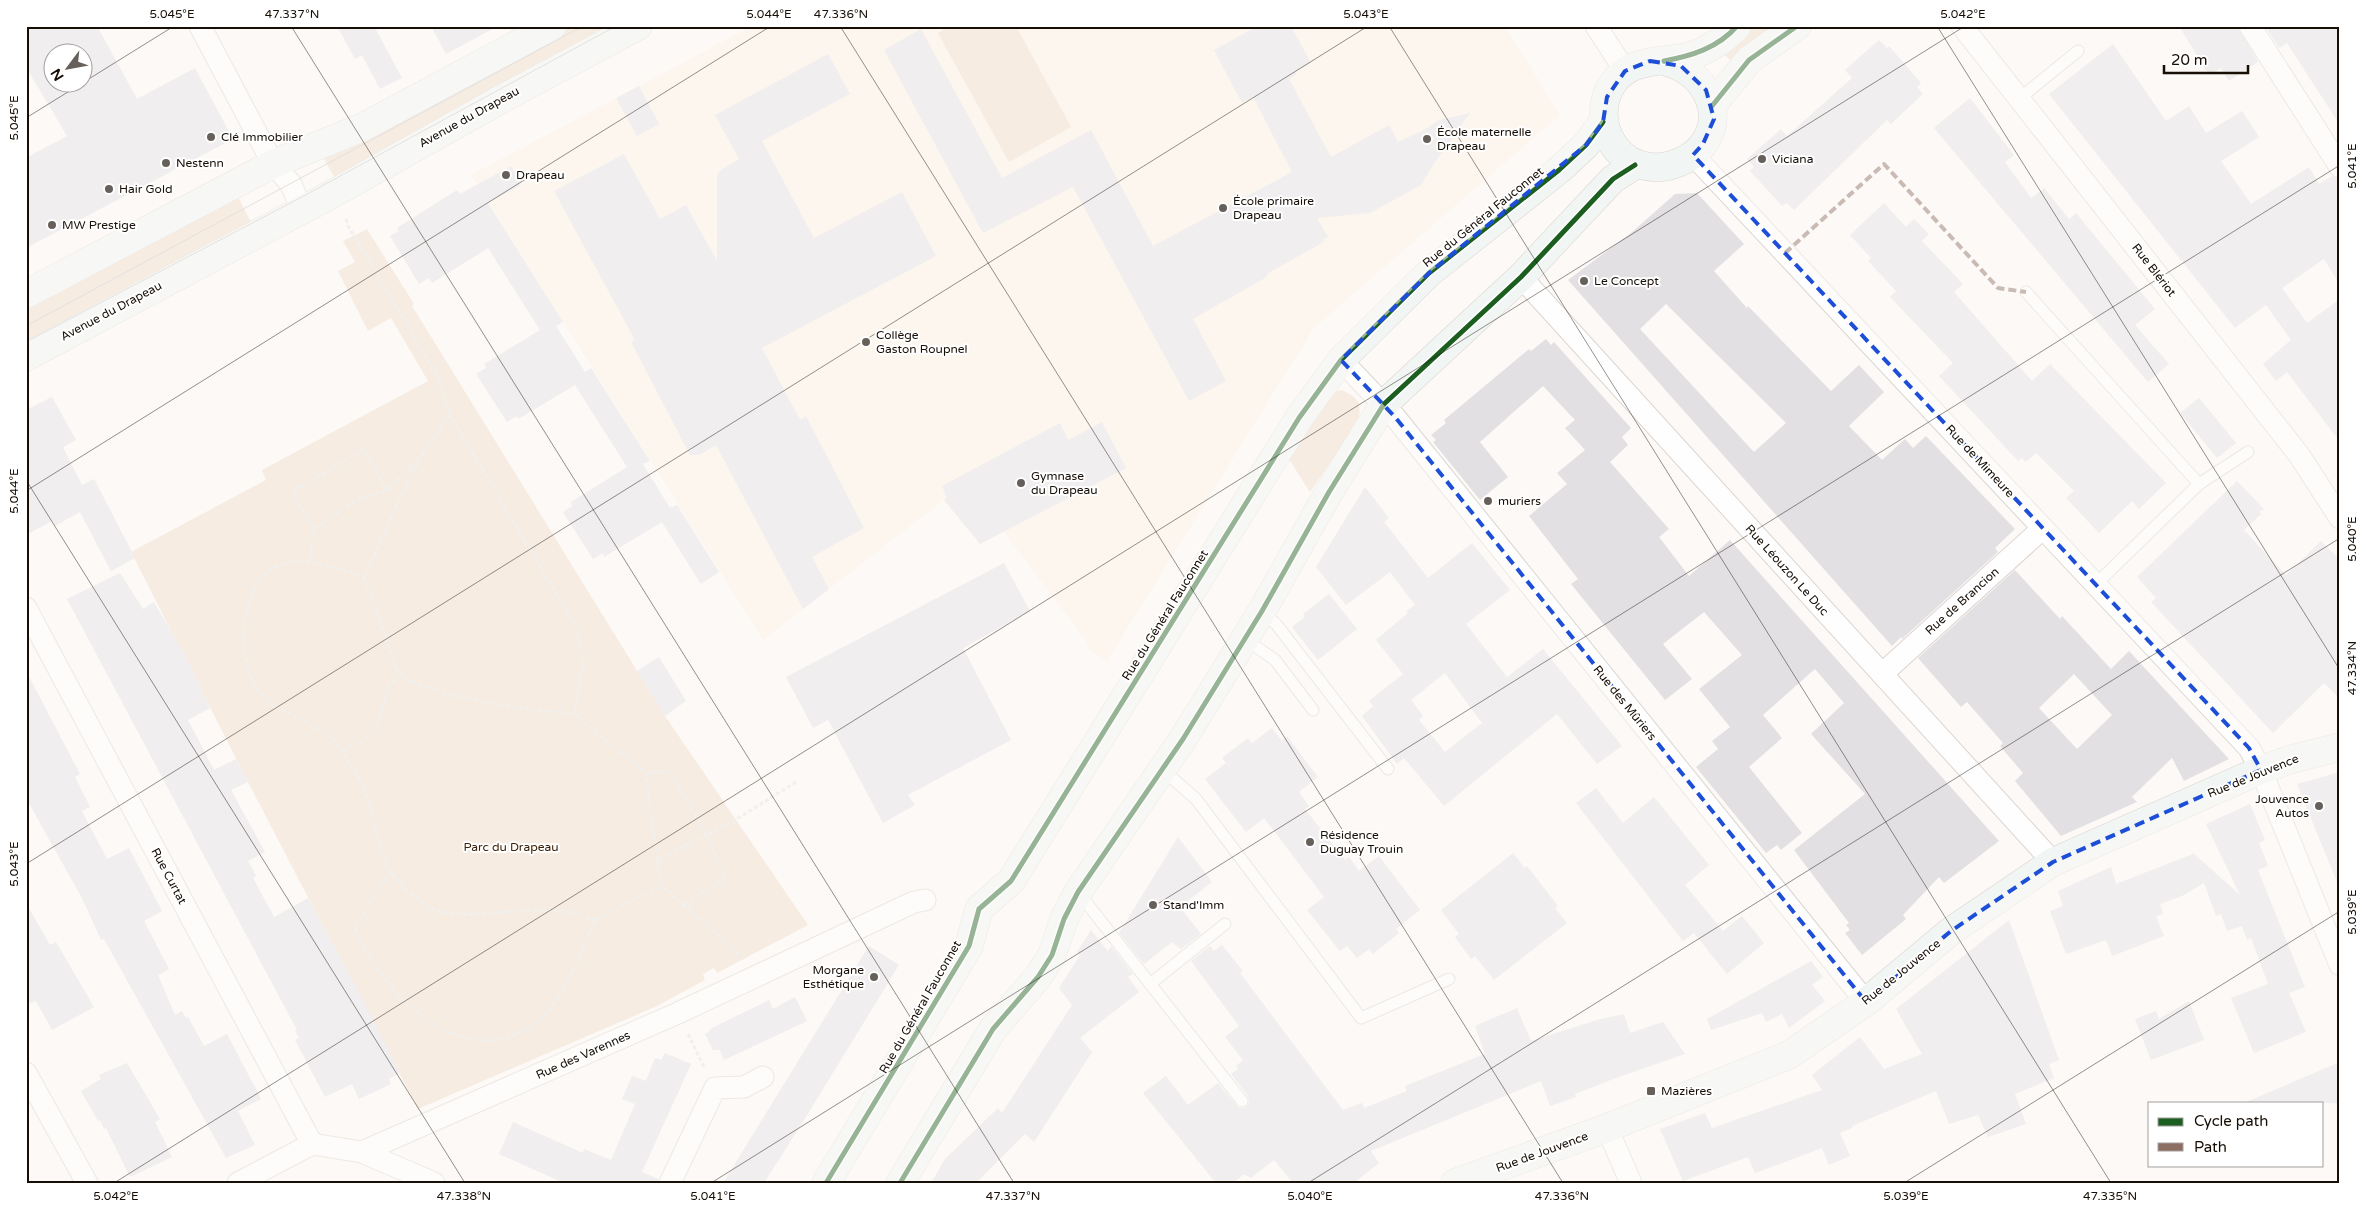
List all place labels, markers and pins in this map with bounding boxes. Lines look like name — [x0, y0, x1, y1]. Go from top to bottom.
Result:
place label: École maternelle Drapeau — [1437, 125, 1532, 153]
place label: Clé Immobilier — [221, 130, 303, 144]
marker: Clé Immobilier — [205, 131, 217, 143]
marker: École maternelle Drapeau — [1421, 133, 1433, 145]
place label: Viciana — [1772, 152, 1813, 166]
marker: Viciana — [1756, 153, 1768, 165]
place label: Nestenn — [176, 156, 224, 170]
marker: Nestenn — [160, 157, 172, 169]
place label: Drapeau — [516, 168, 565, 182]
marker: Drapeau — [500, 169, 512, 181]
place label: Hair Gold — [119, 182, 172, 196]
marker: Hair Gold — [103, 183, 115, 195]
place label: École primaire Drapeau — [1233, 194, 1314, 222]
marker: École primaire Drapeau — [1217, 202, 1229, 214]
place label: MW Prestige — [62, 218, 136, 232]
marker: MW Prestige — [46, 219, 58, 231]
place label: Le Concept — [1594, 274, 1659, 288]
marker: Le Concept — [1578, 275, 1590, 287]
place label: Collège Gaston Roupnel — [876, 328, 968, 356]
marker: Collège Gaston Roupnel — [860, 336, 872, 348]
place label: Gymnase du Drapeau — [1031, 469, 1098, 497]
marker: Gymnase du Drapeau — [1015, 477, 1027, 489]
place label: muriers — [1498, 494, 1541, 508]
marker: muriers — [1482, 495, 1494, 507]
place label: Jouvence Autos — [2255, 792, 2309, 820]
marker: Jouvence Autos — [2313, 800, 2325, 812]
place label: Résidence Duguay Trouin — [1320, 828, 1403, 856]
marker: Résidence Duguay Trouin — [1304, 836, 1316, 848]
place label: Stand'Imm — [1163, 898, 1224, 912]
marker: Stand'Imm — [1147, 899, 1159, 911]
place label: Morgane Esthétique — [803, 963, 864, 991]
marker: Morgane Esthétique — [868, 971, 880, 983]
place label: Mazières — [1661, 1084, 1712, 1098]
marker: Mazières — [1645, 1085, 1657, 1097]

